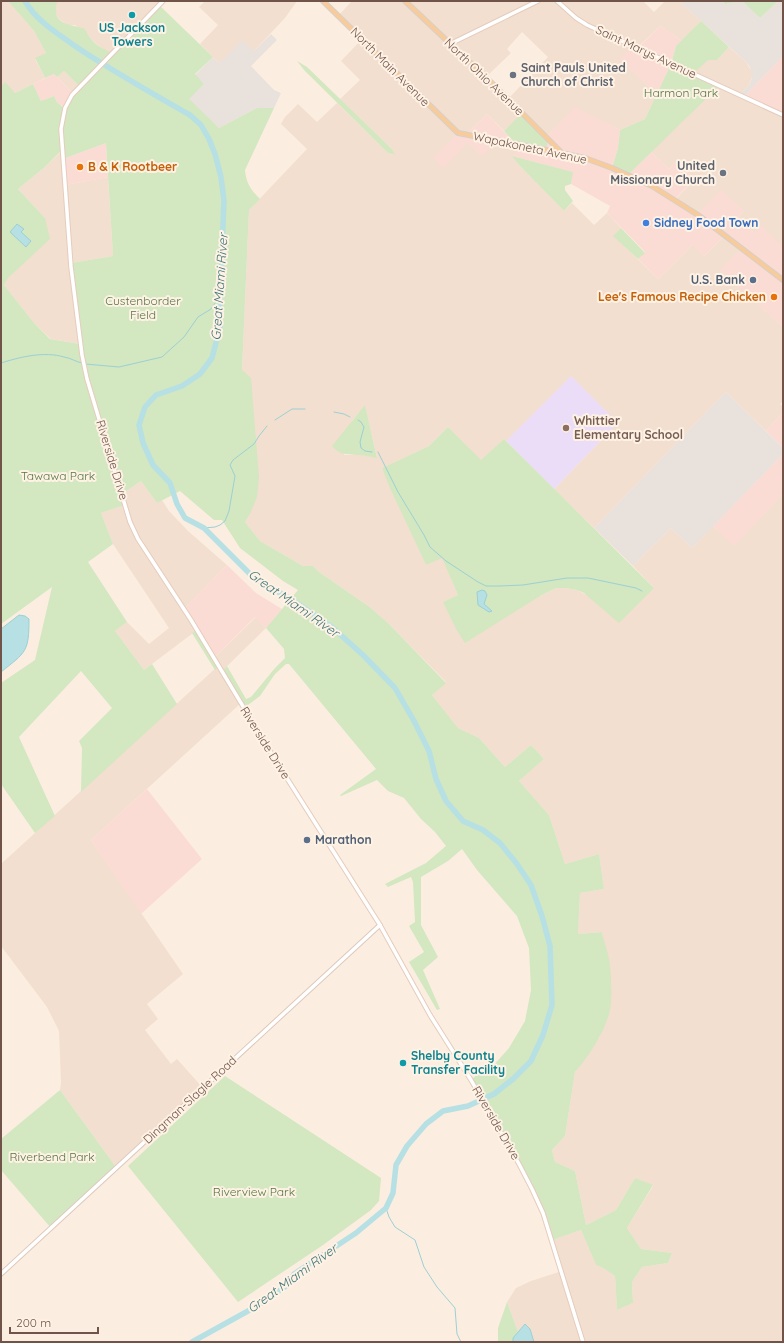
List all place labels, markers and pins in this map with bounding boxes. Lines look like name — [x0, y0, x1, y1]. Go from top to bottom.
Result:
marker: US Jackson Towers — [127, 10, 137, 20]
place label: US Jackson Towers — [99, 20, 165, 49]
place label: Saint Pauls United Church of Christ — [521, 60, 626, 89]
marker: Saint Pauls United Church of Christ — [508, 70, 518, 80]
place label: United Missionary Church — [610, 158, 715, 187]
place label: B & K Rootbeer — [88, 159, 177, 174]
marker: B & K Rootbeer — [75, 162, 85, 172]
marker: United Missionary Church — [718, 168, 728, 178]
place label: Sidney Food Town — [654, 215, 758, 230]
marker: Sidney Food Town — [641, 218, 651, 228]
place label: U.S. Bank — [691, 272, 745, 287]
marker: U.S. Bank — [748, 275, 758, 285]
place label: Lee's Famous Recipe Chicken — [598, 289, 766, 304]
marker: Lee's Famous Recipe Chicken — [769, 292, 779, 302]
place label: Whittier Elementary School — [574, 413, 683, 442]
marker: Whittier Elementary School — [561, 423, 571, 433]
place label: Marathon — [315, 832, 372, 847]
marker: Marathon — [302, 835, 312, 845]
place label: Shelby County Transfer Facility — [411, 1048, 505, 1077]
marker: Shelby County Transfer Facility — [398, 1058, 408, 1068]

